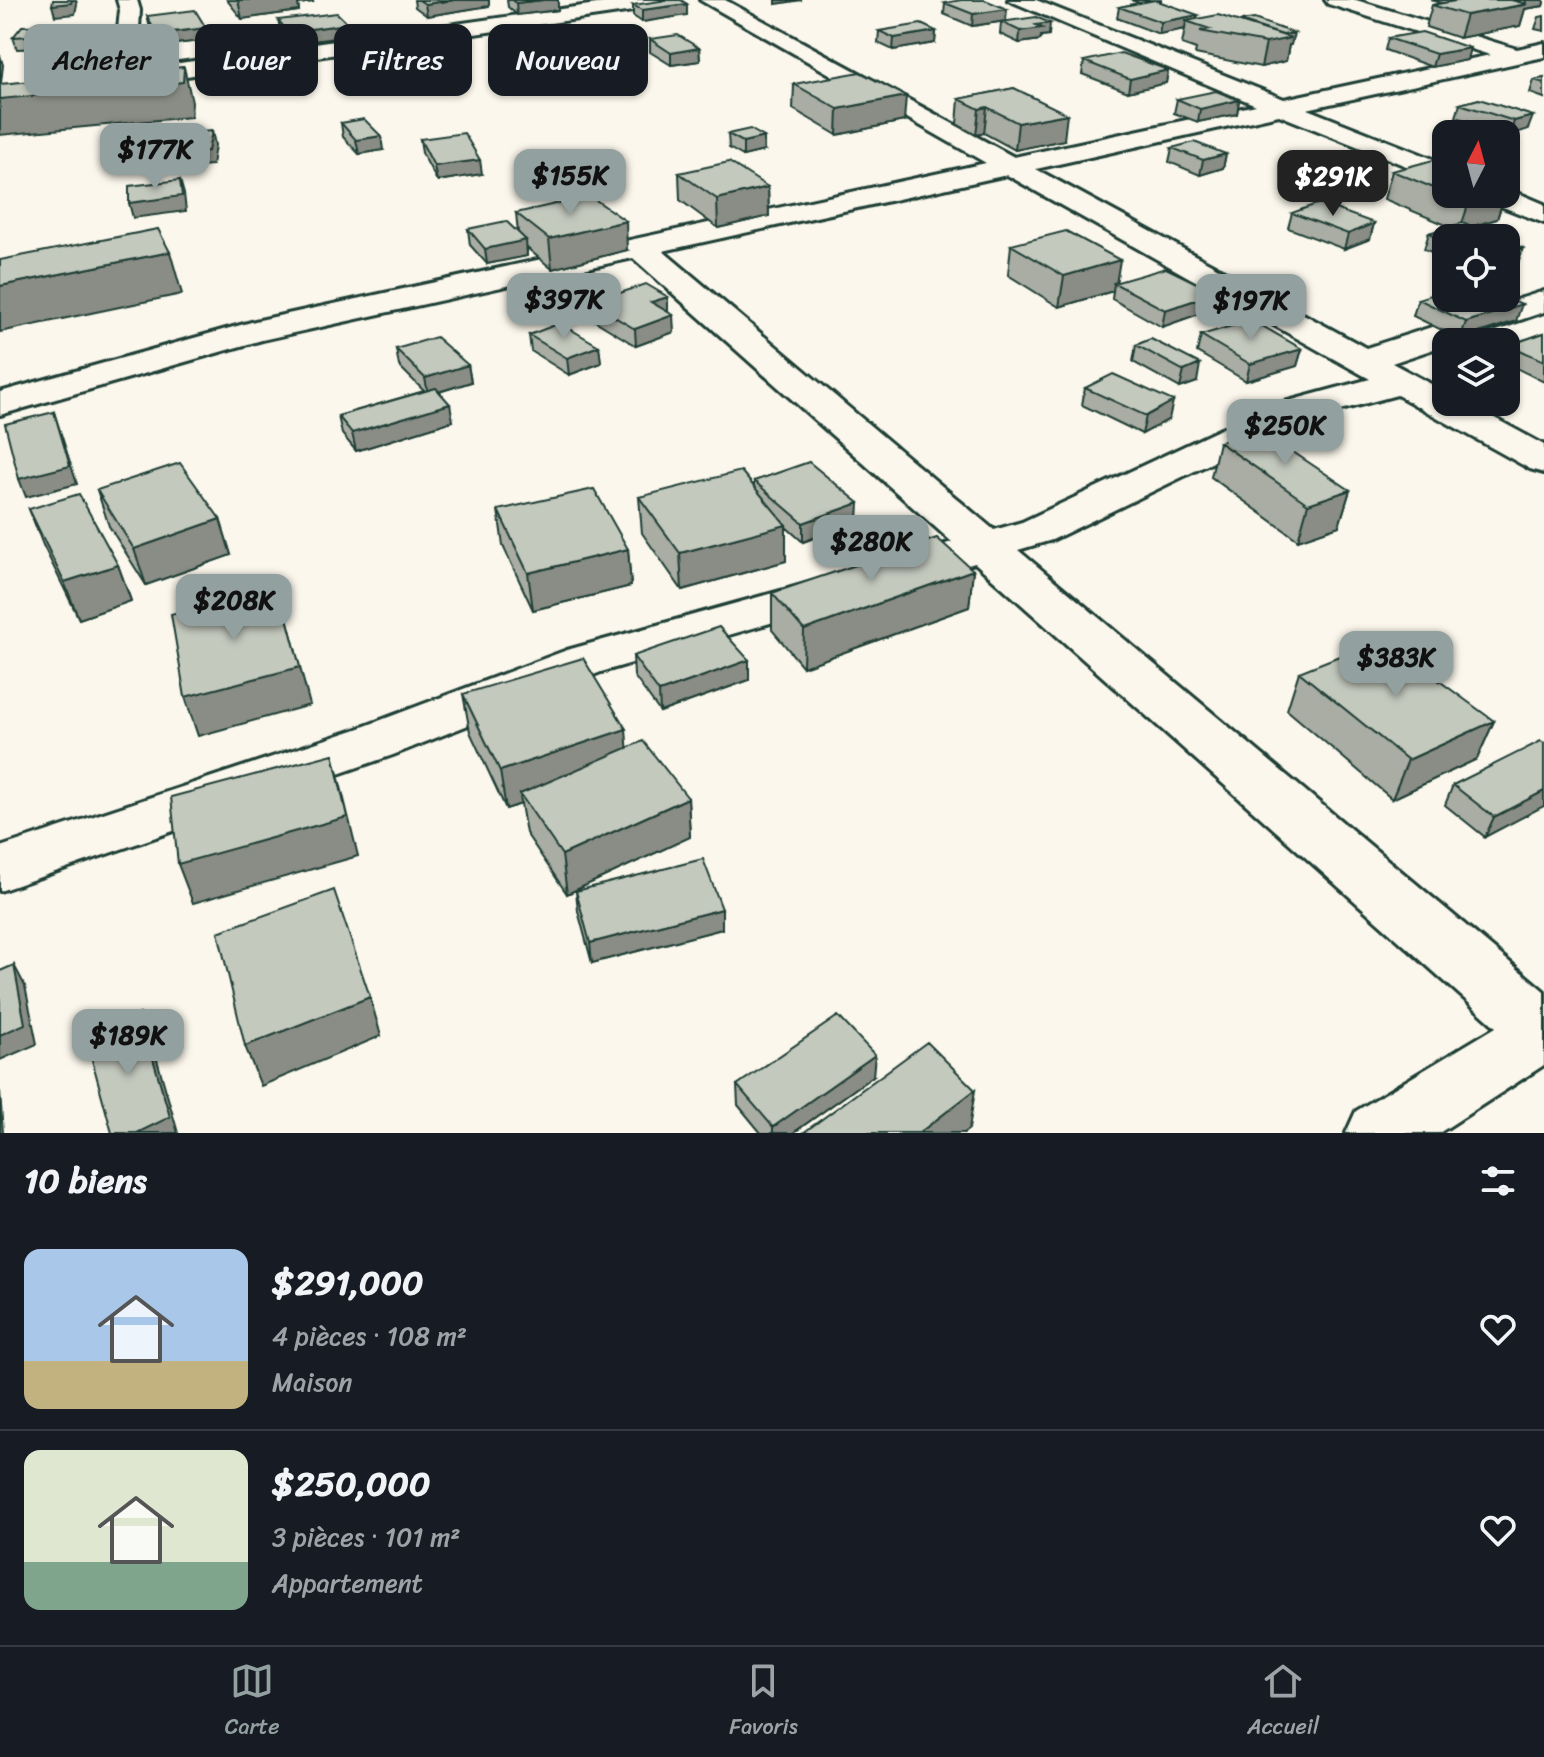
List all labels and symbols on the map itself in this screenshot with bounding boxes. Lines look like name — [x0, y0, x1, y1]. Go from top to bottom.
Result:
north arrow — [1432, 120, 1520, 208]
pin: $177K — [99, 123, 211, 191]
pin: $155K — [514, 149, 626, 217]
pin: $291K — [1277, 150, 1389, 218]
pin: $397K — [508, 273, 620, 341]
pin: $197K — [1195, 274, 1307, 342]
pin: $250K — [1229, 399, 1341, 467]
pin: $280K — [815, 515, 927, 583]
pin: $208K — [178, 574, 290, 642]
pin: $383K — [1340, 631, 1452, 699]
pin: $189K — [72, 1009, 184, 1077]

